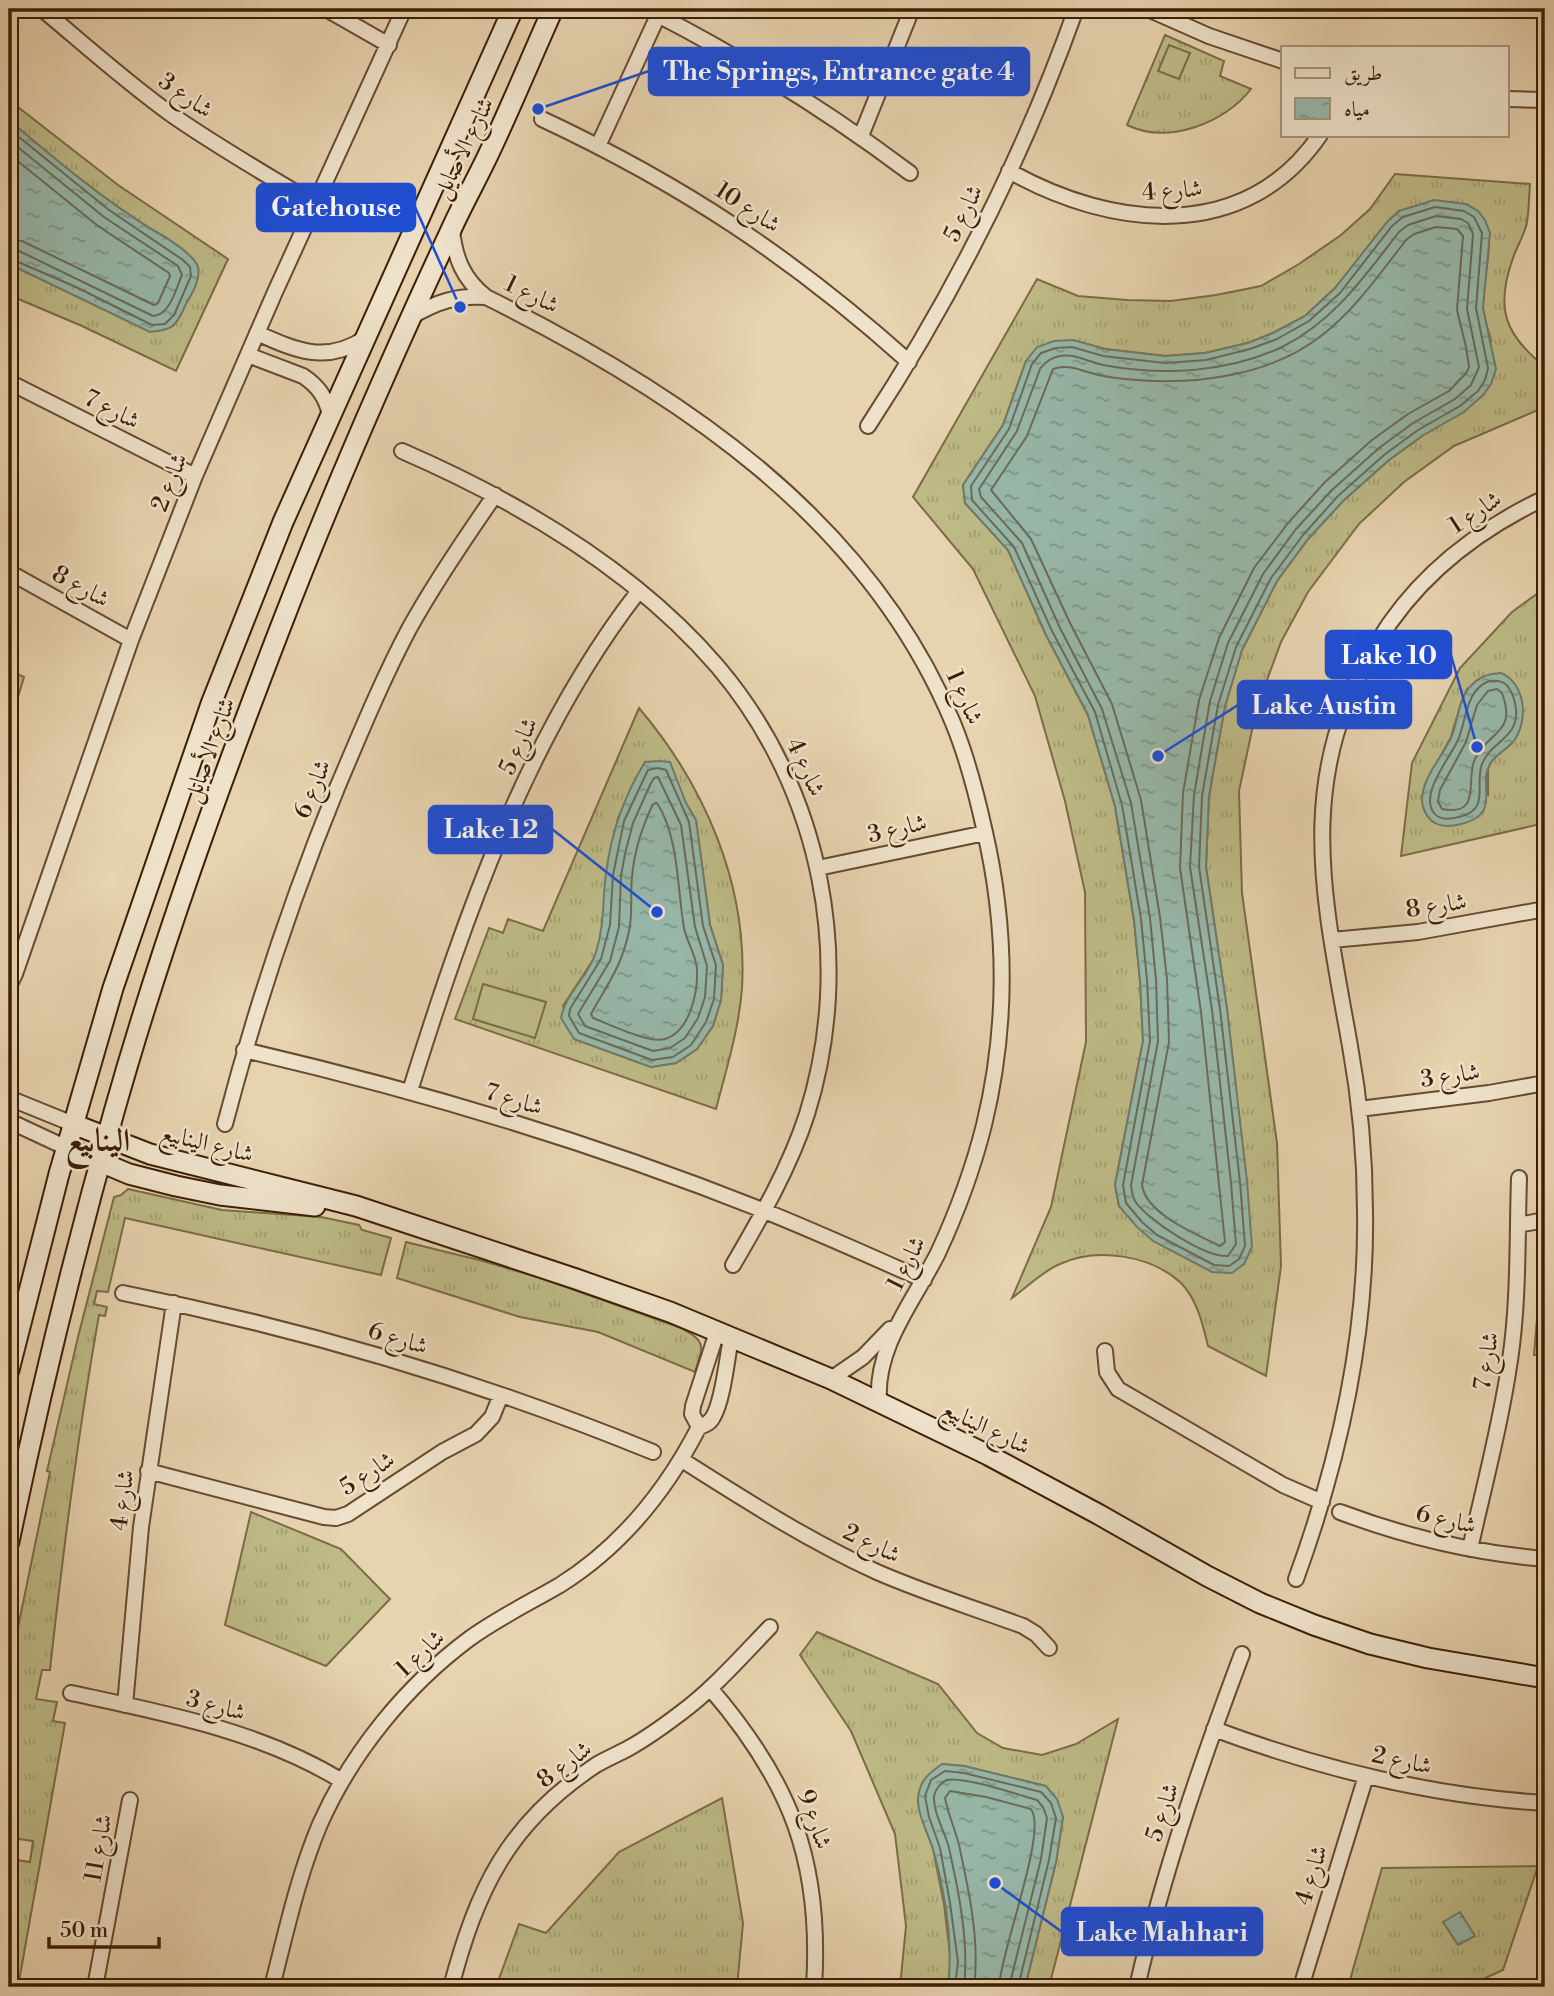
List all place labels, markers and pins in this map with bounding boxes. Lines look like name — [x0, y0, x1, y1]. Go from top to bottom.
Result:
callout: The Springs, Entrance gate 4 — [649, 48, 1029, 95]
callout: Gatehouse — [257, 184, 415, 231]
callout: Lake 10 — [1326, 631, 1451, 678]
callout: Lake Austin — [1238, 681, 1411, 728]
callout: Lake 12 — [429, 806, 552, 853]
callout: Lake Mahhari — [1062, 1908, 1262, 1955]

